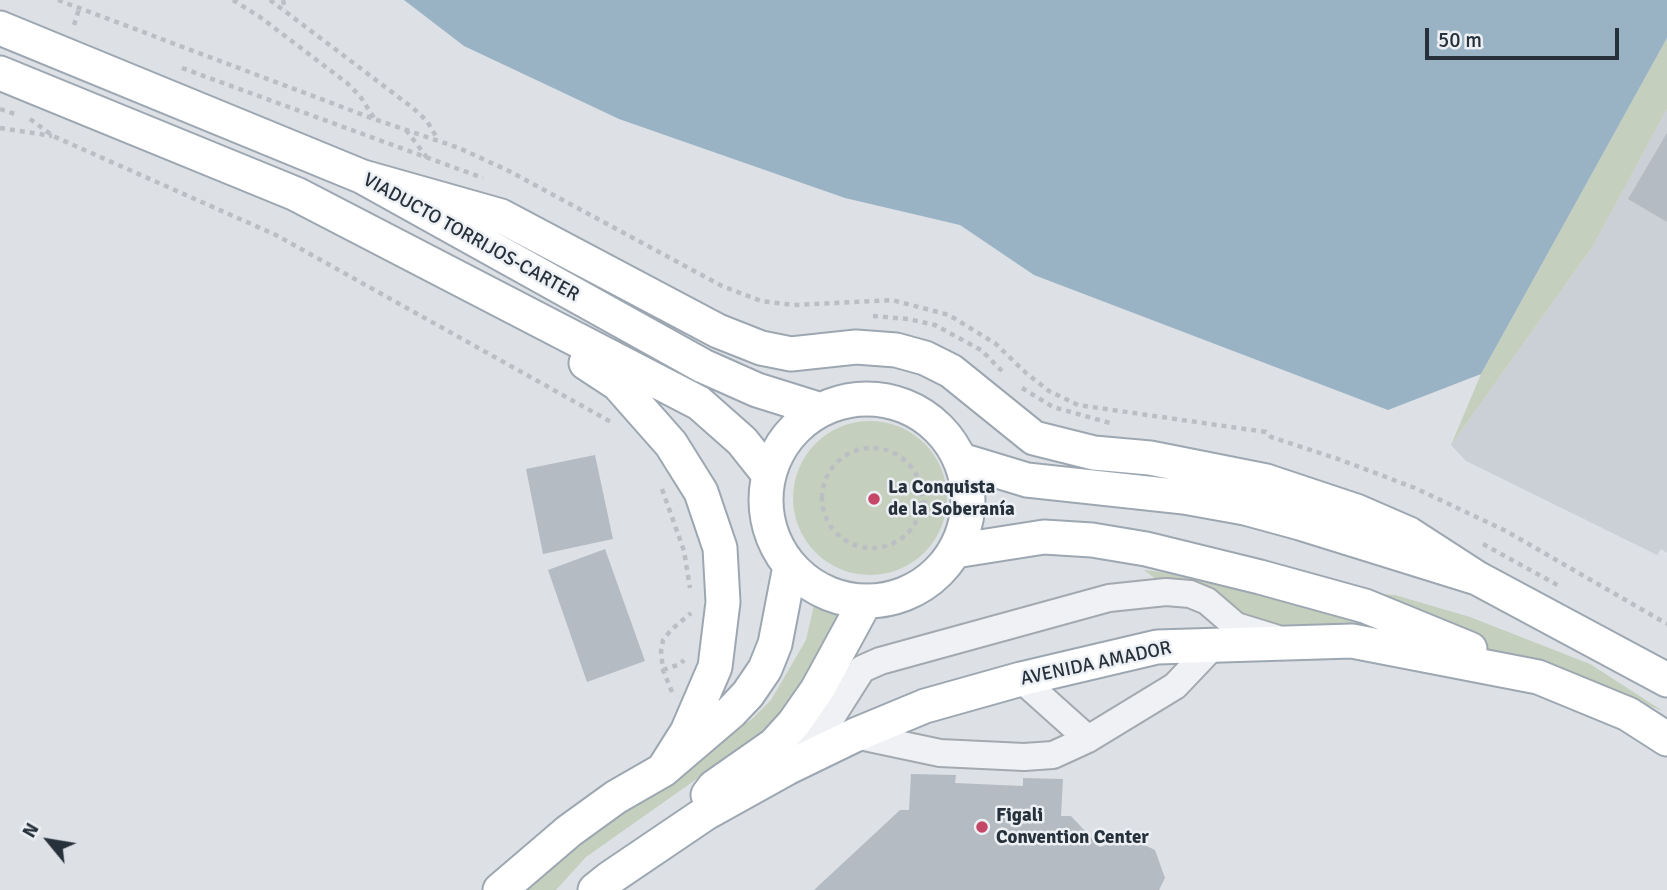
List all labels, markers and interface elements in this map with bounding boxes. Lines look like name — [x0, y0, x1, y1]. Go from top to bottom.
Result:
scale bar — [1429, 14, 1623, 58]
text: 50 m — [1438, 27, 1482, 53]
street label: VIADUCTO TORRIJOS-CARTER — [359, 169, 583, 307]
place label: La Conquista de la Soberanía — [888, 477, 1015, 521]
marker: La Conquista de la Soberanía — [866, 491, 882, 507]
street label: AVENIDA AMADOR — [1019, 637, 1173, 691]
place label: Figali Convention Center — [996, 805, 1149, 849]
north arrow — [14, 806, 84, 876]
text: N — [17, 819, 45, 842]
marker: Figali Convention Center — [974, 819, 990, 835]

